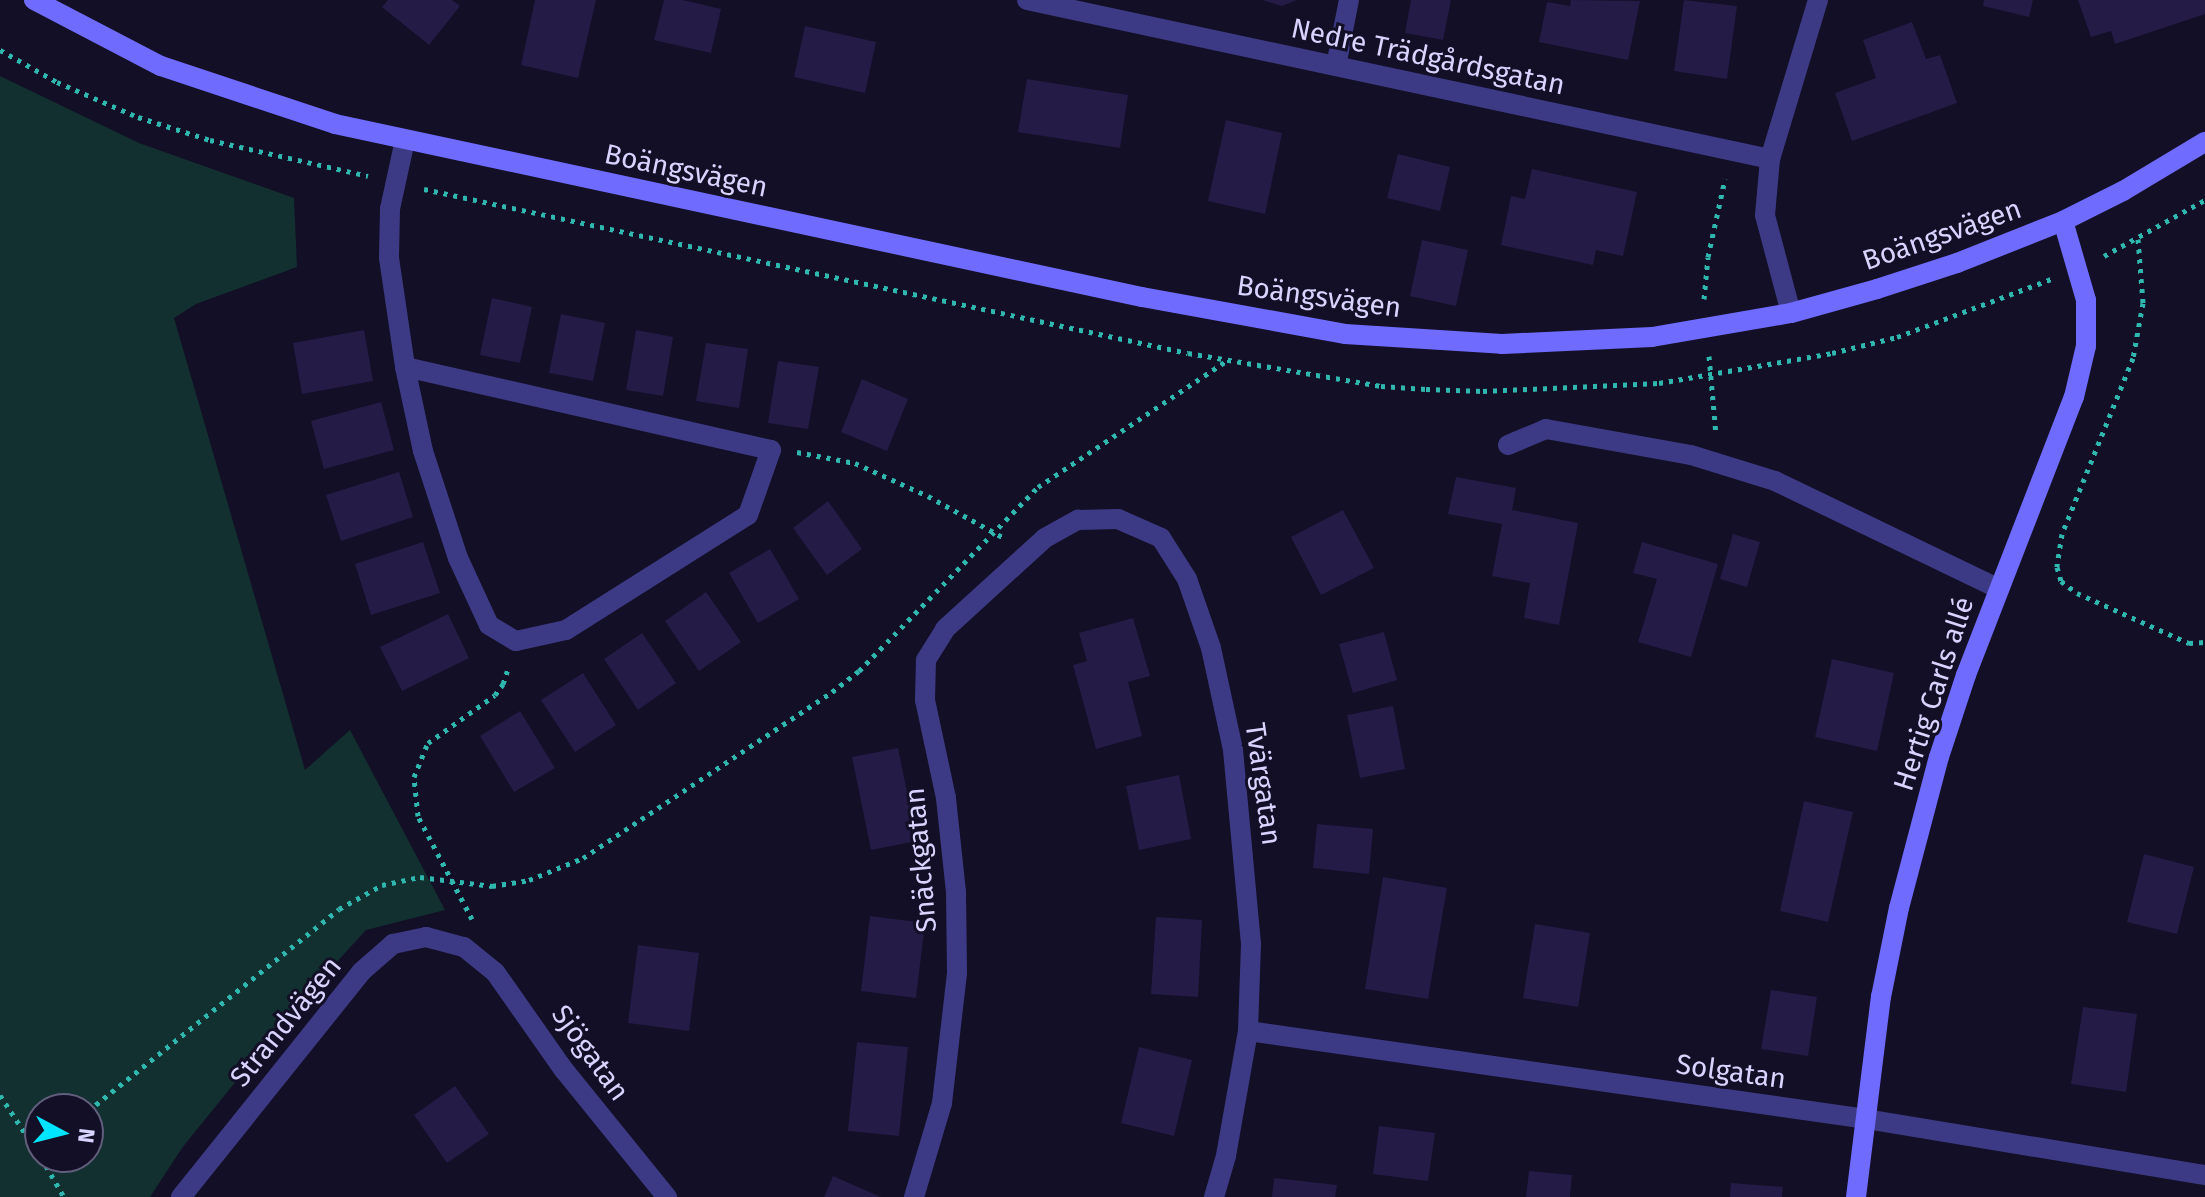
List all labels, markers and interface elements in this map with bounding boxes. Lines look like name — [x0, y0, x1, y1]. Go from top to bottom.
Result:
street label: Nedre Trädgårdsgatan — [1288, 12, 1568, 102]
street label: Boängsvägen — [601, 137, 771, 205]
street label: Boängsvägen — [1858, 192, 2026, 278]
street label: Boängsvägen — [1235, 269, 1403, 325]
street label: Hertig Carls allé — [1887, 593, 1981, 795]
street label: Tvärgatan — [1238, 721, 1288, 847]
street label: Snäckgatan — [898, 786, 944, 934]
street label: Strandvägen — [223, 950, 349, 1094]
street label: Sjögatan — [544, 999, 636, 1107]
street label: Solgatan — [1674, 1048, 1788, 1096]
north arrow — [24, 1093, 104, 1173]
text: N — [72, 1127, 101, 1145]

